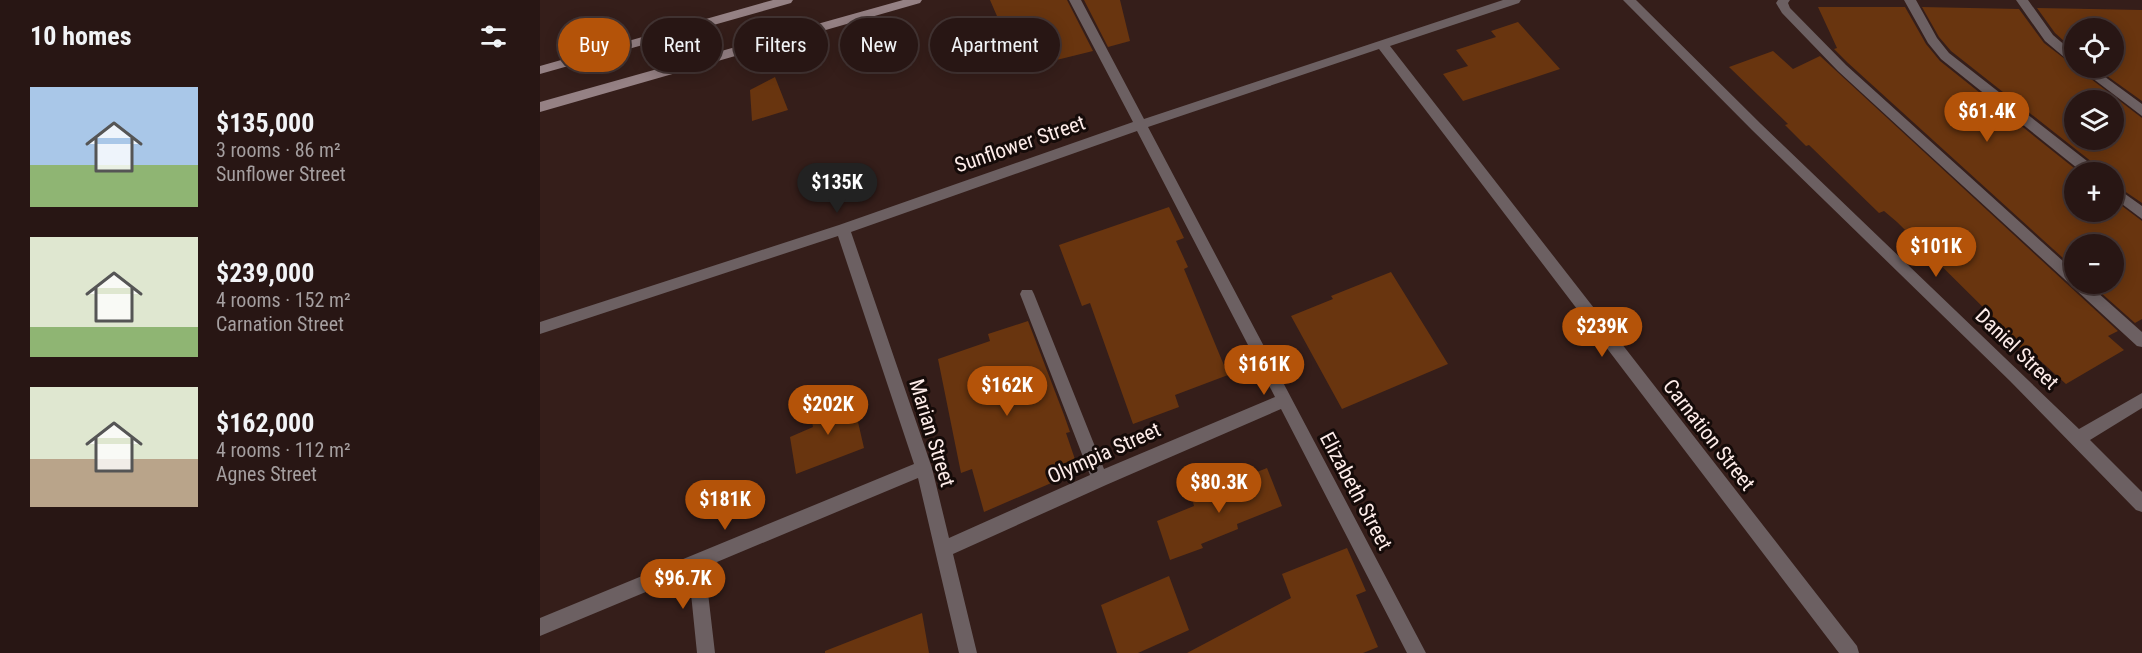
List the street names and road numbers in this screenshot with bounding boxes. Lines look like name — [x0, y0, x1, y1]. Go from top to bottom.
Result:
street label: Sunflower Street — [952, 110, 1088, 178]
street label: Daniel Street — [1971, 304, 2063, 394]
street label: Carnation Street — [1658, 375, 1760, 495]
street label: Marian Street — [904, 376, 960, 490]
street label: Olympia Street — [1044, 417, 1164, 489]
street label: Elizabeth Street — [1315, 428, 1397, 554]

